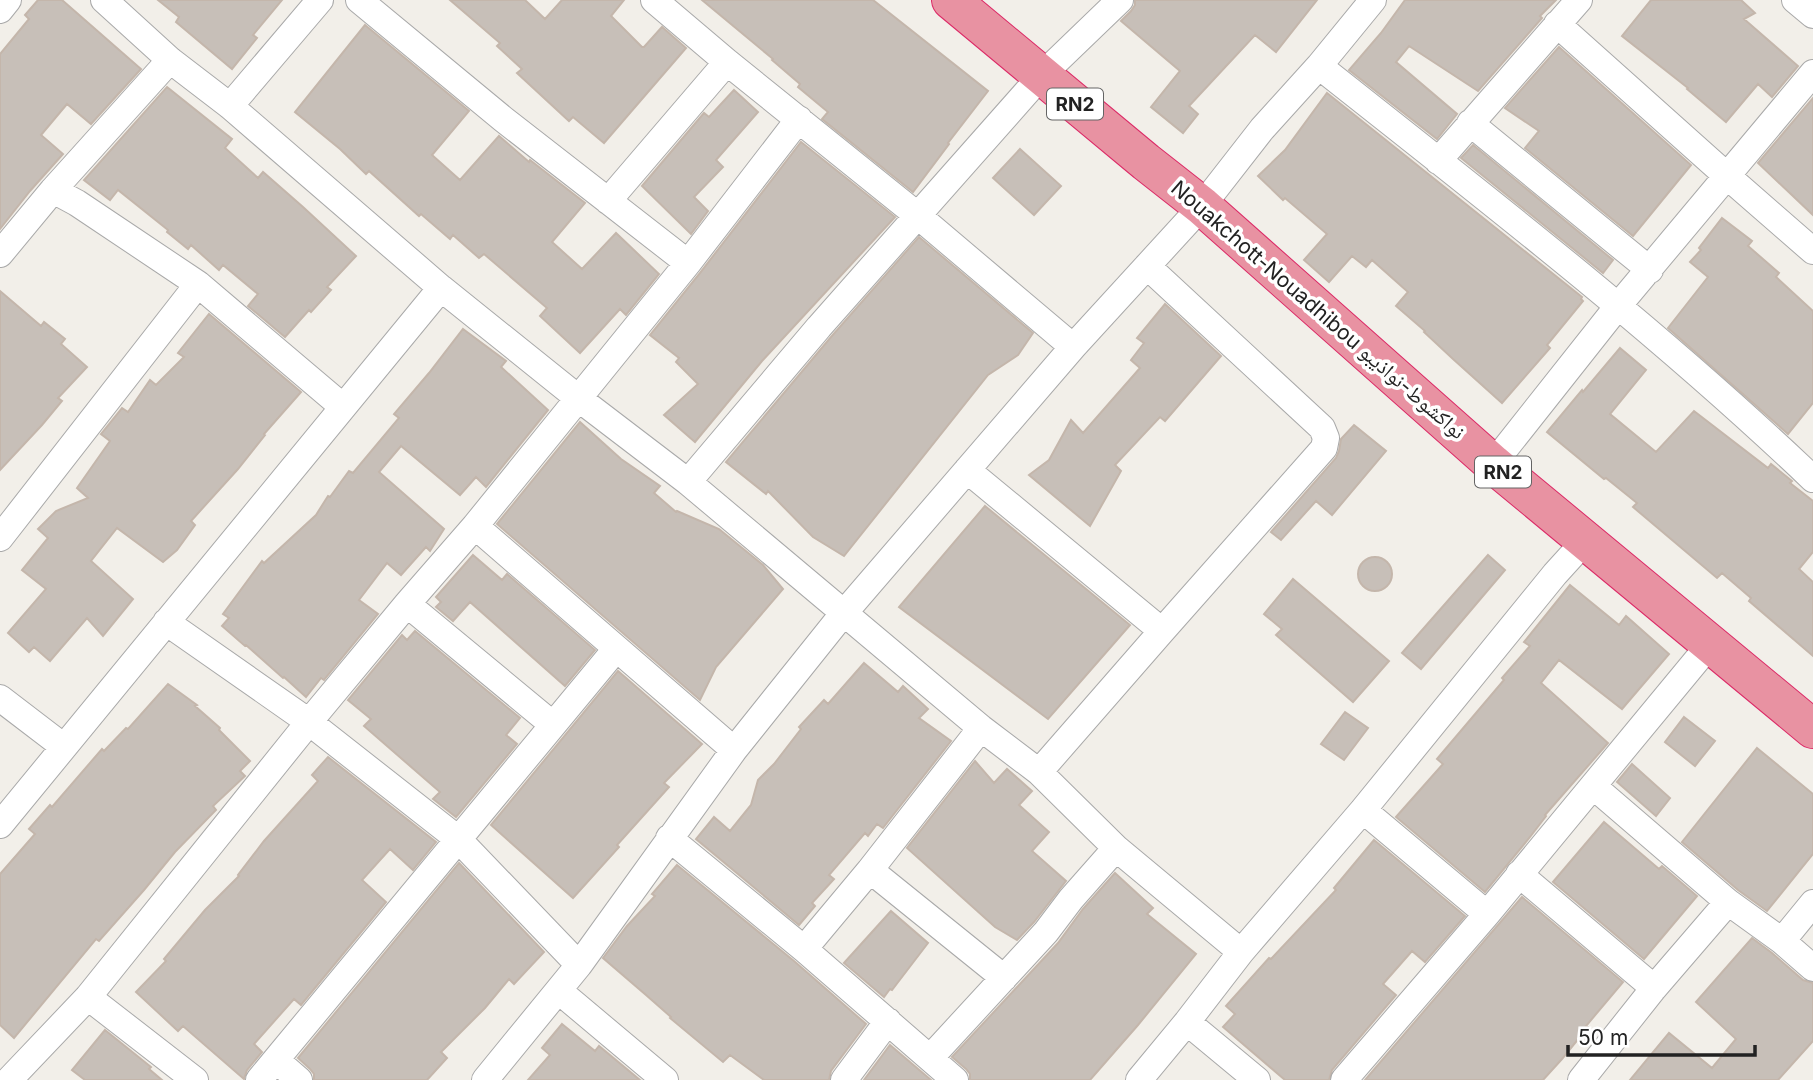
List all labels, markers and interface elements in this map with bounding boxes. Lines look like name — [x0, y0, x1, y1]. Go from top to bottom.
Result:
road number: RN2 — [1047, 88, 1103, 120]
street label: Nouakchott-Nouadhibou نواكشوط-نواذيبو — [1166, 175, 1470, 444]
road number: RN2 — [1475, 457, 1531, 488]
scale bar — [1568, 1014, 1755, 1058]
text: 50 m — [1578, 1025, 1628, 1050]

